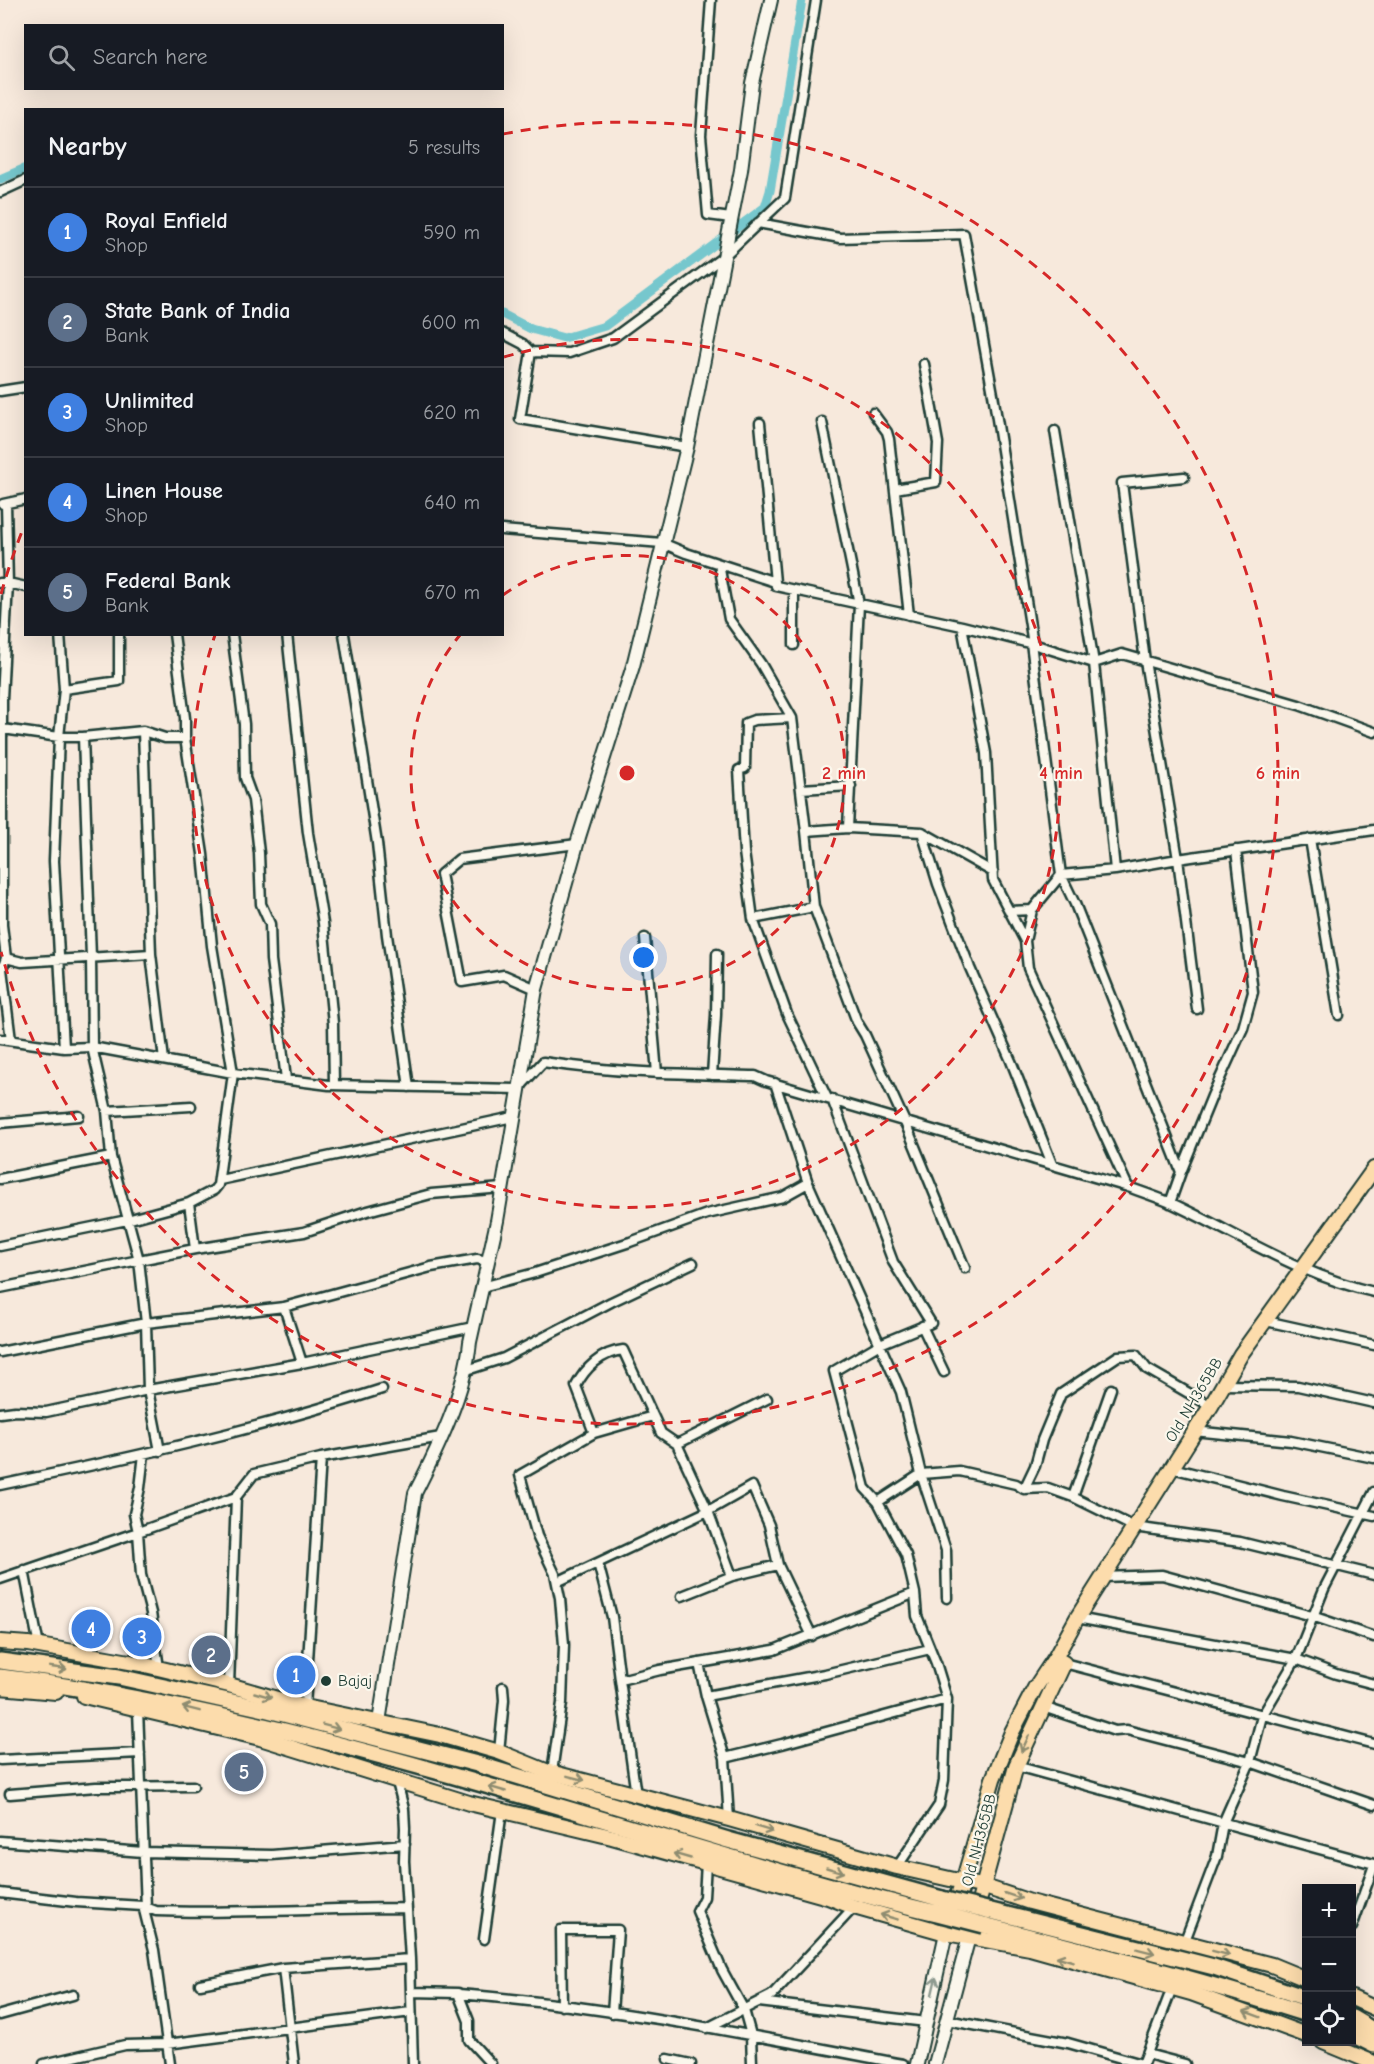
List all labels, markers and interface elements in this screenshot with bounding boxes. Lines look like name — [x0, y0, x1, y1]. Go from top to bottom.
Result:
search box — [24, 24, 504, 90]
icon: search — [45, 41, 78, 74]
text: Search here — [93, 44, 208, 70]
text: Nearby — [48, 132, 127, 162]
text: 5 results — [408, 136, 480, 159]
text: Royal Enfield — [105, 208, 228, 234]
text: 1 — [64, 221, 71, 244]
text: 590 m — [423, 221, 480, 244]
text: Shop — [105, 234, 148, 257]
text: State Bank of India — [105, 298, 290, 324]
text: 2 — [63, 311, 72, 334]
text: 600 m — [422, 311, 480, 334]
text: Bank — [105, 324, 148, 347]
text: Unlimited — [105, 388, 194, 414]
text: 3 — [63, 401, 72, 424]
text: 620 m — [423, 401, 480, 424]
text: Shop — [105, 414, 148, 437]
text: Linen House — [105, 478, 223, 504]
text: 4 — [63, 491, 72, 514]
text: 640 m — [424, 491, 480, 514]
text: Shop — [105, 504, 148, 527]
text: Federal Bank — [105, 568, 231, 594]
text: 5 — [62, 581, 73, 604]
text: 670 m — [424, 581, 480, 604]
text: Bank — [105, 594, 148, 617]
centre of rings — [617, 763, 637, 783]
text: 2 min — [822, 763, 866, 784]
text: 4 min — [1039, 763, 1083, 784]
text: 6 min — [1256, 763, 1300, 784]
your location — [629, 943, 658, 972]
street label: Old NH365BB — [1162, 1355, 1226, 1445]
pin: 4 — [72, 1606, 110, 1652]
pin: 3 — [122, 1614, 162, 1660]
pin: 2 — [192, 1632, 230, 1678]
pin: 1 — [276, 1652, 316, 1698]
one-way arrow — [48, 1663, 67, 1674]
place label: Bajaj — [338, 1672, 372, 1690]
marker: Bajaj — [319, 1674, 333, 1688]
one-way arrow — [253, 1690, 272, 1701]
one-way arrow — [182, 1702, 201, 1714]
one-way arrow — [321, 1721, 340, 1733]
one-way arrow — [1019, 1735, 1031, 1753]
pin: 5 — [224, 1750, 264, 1794]
one-way arrow — [566, 1773, 585, 1784]
one-way arrow — [488, 1783, 507, 1794]
street label: Old NH365BB — [958, 1792, 1000, 1888]
one-way arrow — [754, 1824, 773, 1835]
one-way arrow — [673, 1850, 692, 1861]
one-way arrow — [825, 1865, 844, 1877]
map controls — [1302, 1884, 1356, 2046]
button: + — [1302, 1884, 1356, 1938]
one-way arrow — [1003, 1891, 1022, 1902]
one-way arrow — [880, 1911, 899, 1922]
button: − — [1302, 1938, 1356, 1992]
one-way arrow — [1136, 1945, 1155, 1957]
one-way arrow — [1211, 1947, 1230, 1959]
one-way arrow — [1056, 1953, 1075, 1964]
one-way arrow — [929, 1977, 940, 1997]
button: locate — [1302, 1992, 1356, 2046]
one-way arrow — [1243, 2008, 1262, 2019]

